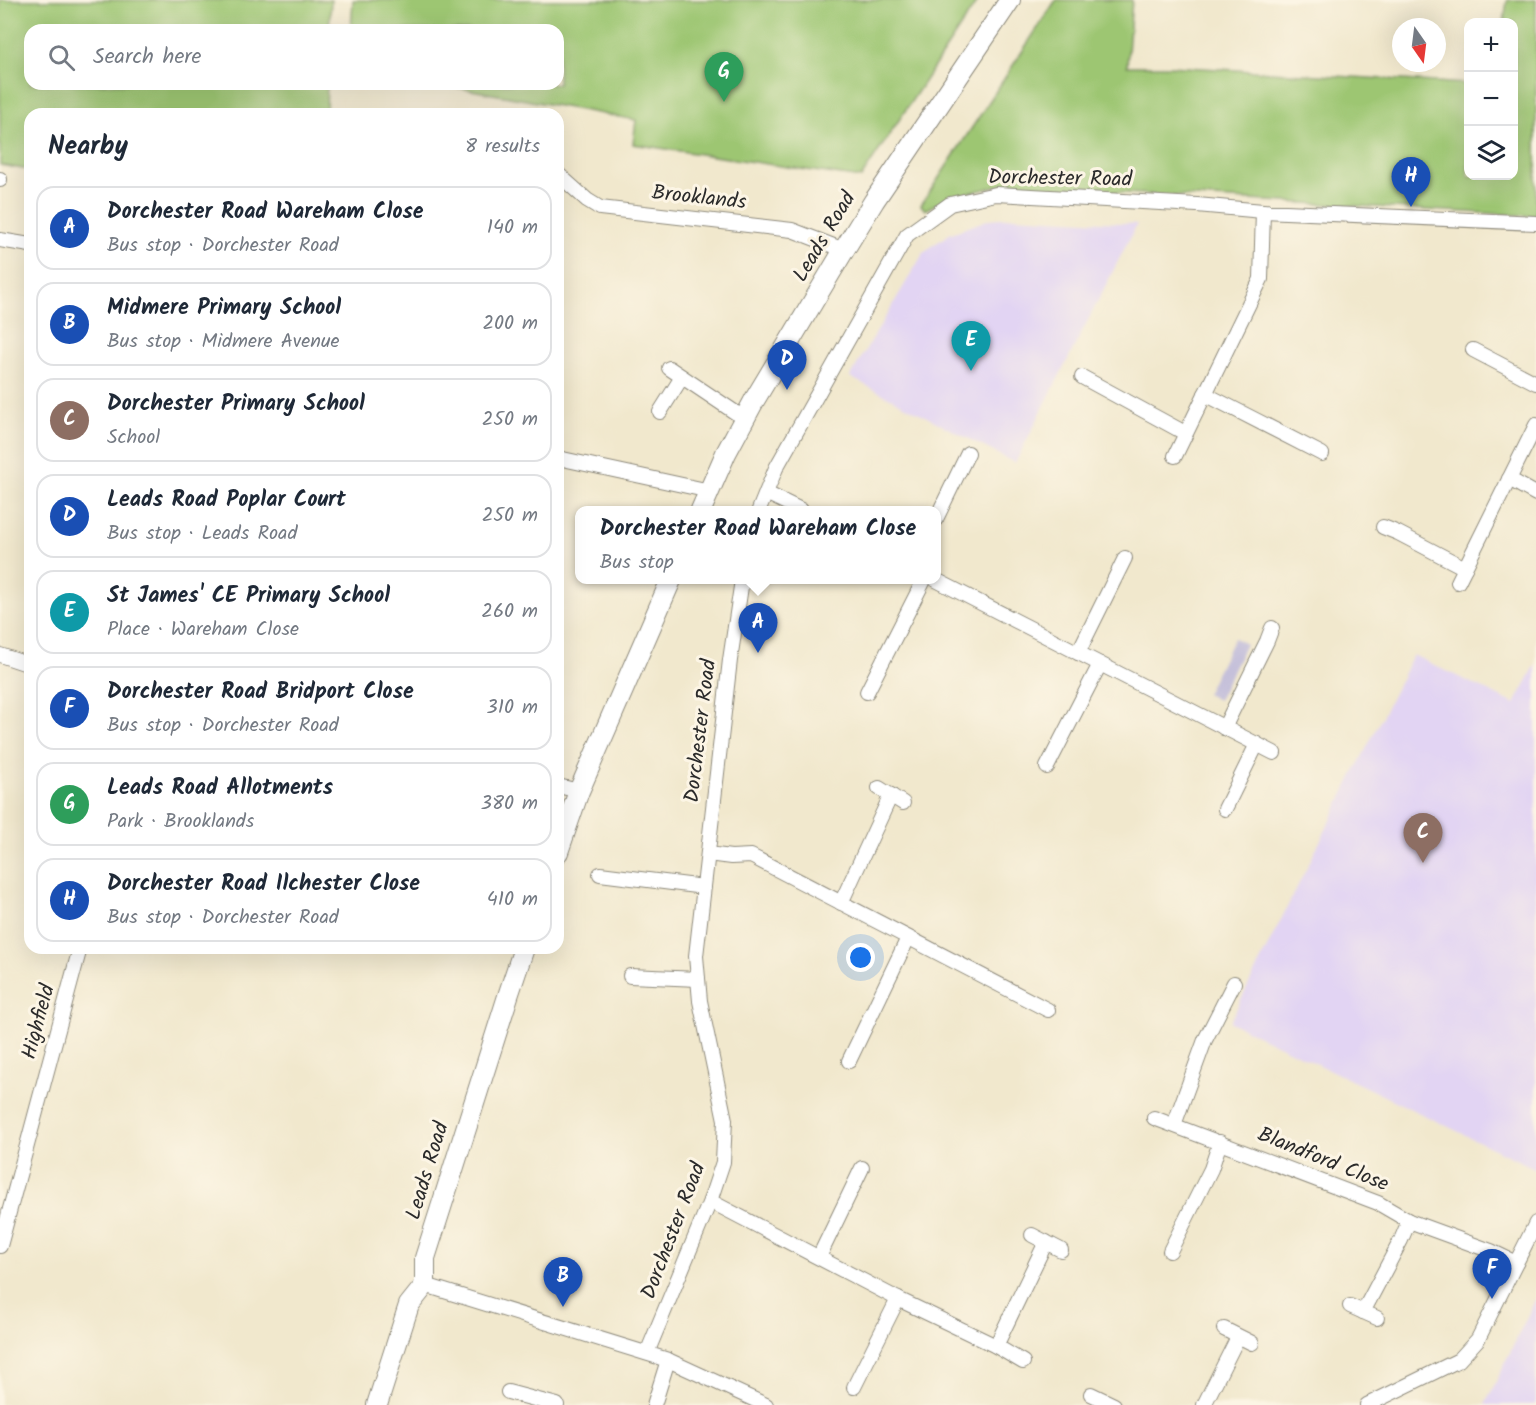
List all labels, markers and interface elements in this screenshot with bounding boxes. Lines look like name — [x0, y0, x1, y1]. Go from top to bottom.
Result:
north arrow — [1392, 18, 1446, 72]
map controls — [1464, 18, 1518, 180]
button: + — [1464, 18, 1518, 72]
search box — [24, 24, 564, 90]
text: Search here — [93, 40, 201, 75]
icon: search — [45, 41, 78, 74]
pin: G — [704, 52, 744, 102]
button: − — [1464, 72, 1518, 126]
text: Nearby — [48, 126, 128, 168]
button: layers — [1464, 126, 1518, 180]
text: 8 results — [465, 131, 540, 163]
pin: H — [1392, 158, 1430, 207]
street label: Dorchester Road — [988, 161, 1133, 197]
street label: Brooklands — [650, 177, 748, 219]
street label: Leads Road — [785, 185, 865, 289]
text: Dorchester Road Wareham Close — [107, 195, 423, 230]
text: A — [63, 212, 76, 244]
text: 140 m — [487, 212, 538, 244]
text: Bus stop · Dorchester Road — [107, 230, 339, 262]
text: Midmere Primary School — [107, 291, 341, 326]
text: B — [63, 308, 76, 340]
text: 200 m — [482, 308, 538, 340]
pin: E — [952, 322, 990, 371]
text: Bus stop · Midmere Avenue — [107, 326, 340, 358]
pin: D — [768, 340, 806, 390]
text: Dorchester Primary School — [107, 387, 365, 422]
text: C — [63, 404, 76, 436]
text: 250 m — [482, 404, 538, 436]
text: School — [107, 422, 160, 454]
text: Leads Road Poplar Court — [107, 483, 346, 518]
text: D — [63, 500, 76, 532]
text: 250 m — [482, 500, 538, 532]
popup — [575, 506, 941, 584]
text: Dorchester Road Wareham Close — [600, 512, 916, 547]
text: Bus stop · Leads Road — [107, 518, 297, 550]
text: Bus stop — [600, 547, 674, 579]
text: St James' CE Primary School — [107, 579, 390, 614]
text: E — [64, 596, 75, 628]
text: 260 m — [481, 596, 538, 628]
pin: A — [738, 604, 777, 653]
text: Place · Wareham Close — [107, 614, 299, 646]
street label: Dorchester Road — [676, 657, 726, 805]
text: Dorchester Road Bridport Close — [107, 675, 414, 710]
text: F — [64, 692, 75, 724]
text: 310 m — [486, 692, 538, 724]
text: Bus stop · Dorchester Road — [107, 710, 339, 742]
text: Leads Road Allotments — [107, 771, 333, 806]
text: G — [64, 788, 75, 820]
text: 380 m — [481, 788, 538, 820]
text: Park · Brooklands — [107, 806, 254, 838]
pin: C — [1404, 814, 1442, 863]
text: Dorchester Road Ilchester Close — [107, 867, 420, 902]
text: H — [63, 884, 76, 916]
text: 410 m — [487, 884, 538, 916]
text: Bus stop · Dorchester Road — [107, 902, 339, 934]
your location — [846, 943, 875, 972]
street label: Highfield — [13, 980, 65, 1063]
street label: Leads Road — [397, 1118, 459, 1224]
street label: Blandford Close — [1252, 1119, 1394, 1202]
street label: Dorchester Road — [633, 1157, 715, 1304]
pin: F — [1472, 1250, 1512, 1299]
pin: B — [544, 1258, 582, 1307]

